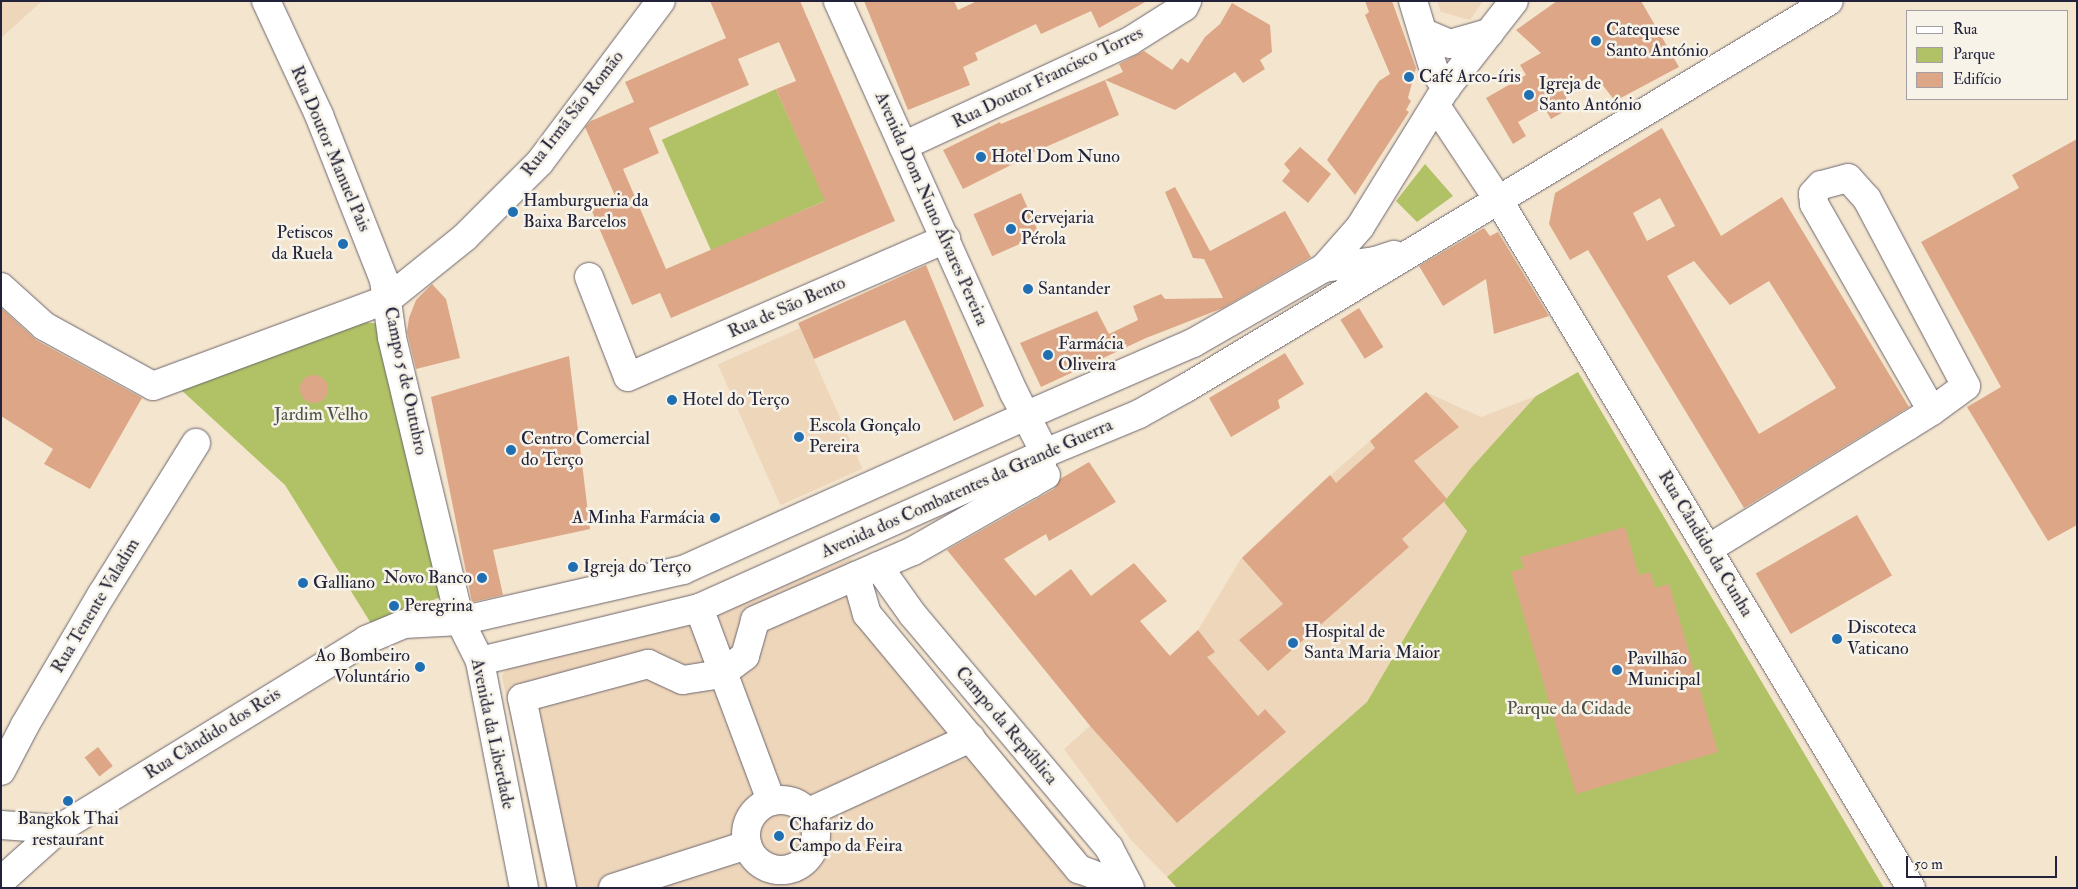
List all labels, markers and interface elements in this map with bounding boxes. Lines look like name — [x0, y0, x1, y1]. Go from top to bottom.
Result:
legend — [1906, 10, 2068, 100]
place label: Catequese Santo António — [1606, 20, 1709, 62]
text: Rua — [1953, 20, 1978, 39]
street label: Rua Doutor Francisco Torres — [949, 22, 1147, 134]
marker: Catequese Santo António — [1590, 35, 1602, 47]
text: Parque — [1953, 45, 1995, 64]
street label: Rua Irmã São Romão — [517, 47, 629, 181]
street label: Rua Doutor Manuel Pais — [285, 63, 375, 235]
place label: Café Arco-íris — [1419, 66, 1521, 88]
text: Edifício — [1953, 70, 2001, 89]
marker: Café Arco-íris — [1403, 71, 1415, 83]
place label: Igreja de Santo António — [1539, 74, 1642, 116]
street label: Avenida Dom Nuno Álvares Pereira — [870, 89, 992, 329]
marker: Igreja de Santo António — [1523, 89, 1535, 101]
place label: Hotel Dom Nuno — [991, 146, 1120, 168]
marker: Hotel Dom Nuno — [975, 151, 987, 163]
place label: Hamburgueria da Baixa Barcelos — [523, 191, 649, 233]
marker: Hamburgueria da Baixa Barcelos — [507, 206, 519, 218]
place label: Cervejaria Pérola — [1021, 208, 1094, 250]
place label: Petiscos da Ruela — [271, 223, 333, 266]
marker: Cervejaria Pérola — [1005, 223, 1017, 235]
marker: Petiscos da Ruela — [337, 238, 349, 250]
street label: Rua de São Bento — [725, 272, 849, 344]
place label: Santander — [1038, 278, 1110, 300]
marker: Santander — [1022, 283, 1034, 295]
street label: Campo 5 de Outubro — [379, 305, 431, 457]
place label: Farmácia Oliveira — [1058, 334, 1124, 376]
marker: Farmácia Oliveira — [1042, 349, 1054, 361]
place label: Hotel do Terço — [682, 389, 789, 411]
marker: Hotel do Terço — [666, 394, 678, 406]
park label: Jardim Velho — [274, 404, 368, 426]
street label: Avenida dos Combatentes da Grande Guerra — [818, 415, 1116, 563]
place label: Escola Gonçalo Pereira — [809, 416, 921, 458]
place label: Centro Comercial do Terço — [521, 429, 650, 472]
marker: Escola Gonçalo Pereira — [793, 431, 805, 443]
marker: Centro Comercial do Terço — [505, 444, 517, 456]
street label: Rua Cândido da Cunha — [1653, 467, 1757, 621]
place label: A Minha Farmácia — [572, 507, 705, 529]
marker: A Minha Farmácia — [709, 512, 721, 524]
street label: Rua Tenente Valadim — [47, 535, 145, 677]
place label: Igreja do Terço — [583, 556, 691, 578]
marker: Igreja do Terço — [567, 561, 579, 573]
place label: Novo Banco — [383, 567, 472, 589]
place label: Galliano — [313, 572, 375, 594]
marker: Novo Banco — [476, 572, 488, 584]
marker: Galliano — [297, 577, 309, 589]
place label: Peregrina — [404, 595, 473, 617]
marker: Peregrina — [388, 600, 400, 612]
place label: Discoteca Vaticano — [1847, 618, 1917, 660]
place label: Hospital de Santa Maria Maior — [1304, 622, 1440, 664]
marker: Discoteca Vaticano — [1831, 633, 1843, 645]
marker: Hospital de Santa Maria Maior — [1286, 636, 1300, 650]
place label: Ao Bombeiro Voluntário — [315, 646, 410, 689]
place label: Pavilhão Municipal — [1627, 649, 1701, 692]
street label: Avenida da Liberdade — [465, 657, 519, 811]
marker: Ao Bombeiro Voluntário — [414, 661, 426, 673]
street label: Campo da República — [950, 663, 1062, 789]
marker: Pavilhão Municipal — [1611, 664, 1623, 676]
street label: Rua Cândido dos Reis — [141, 683, 285, 785]
park label: Parque da Cidade — [1507, 698, 1631, 720]
marker: Bangkok Thai restaurant — [62, 795, 74, 807]
place label: Bangkok Thai restaurant — [17, 809, 119, 852]
place label: Chafariz do Campo da Feira — [789, 815, 902, 858]
marker: Chafariz do Campo da Feira — [773, 830, 785, 842]
scale bar — [1908, 846, 2059, 878]
text: 50 m — [1914, 855, 1943, 874]

